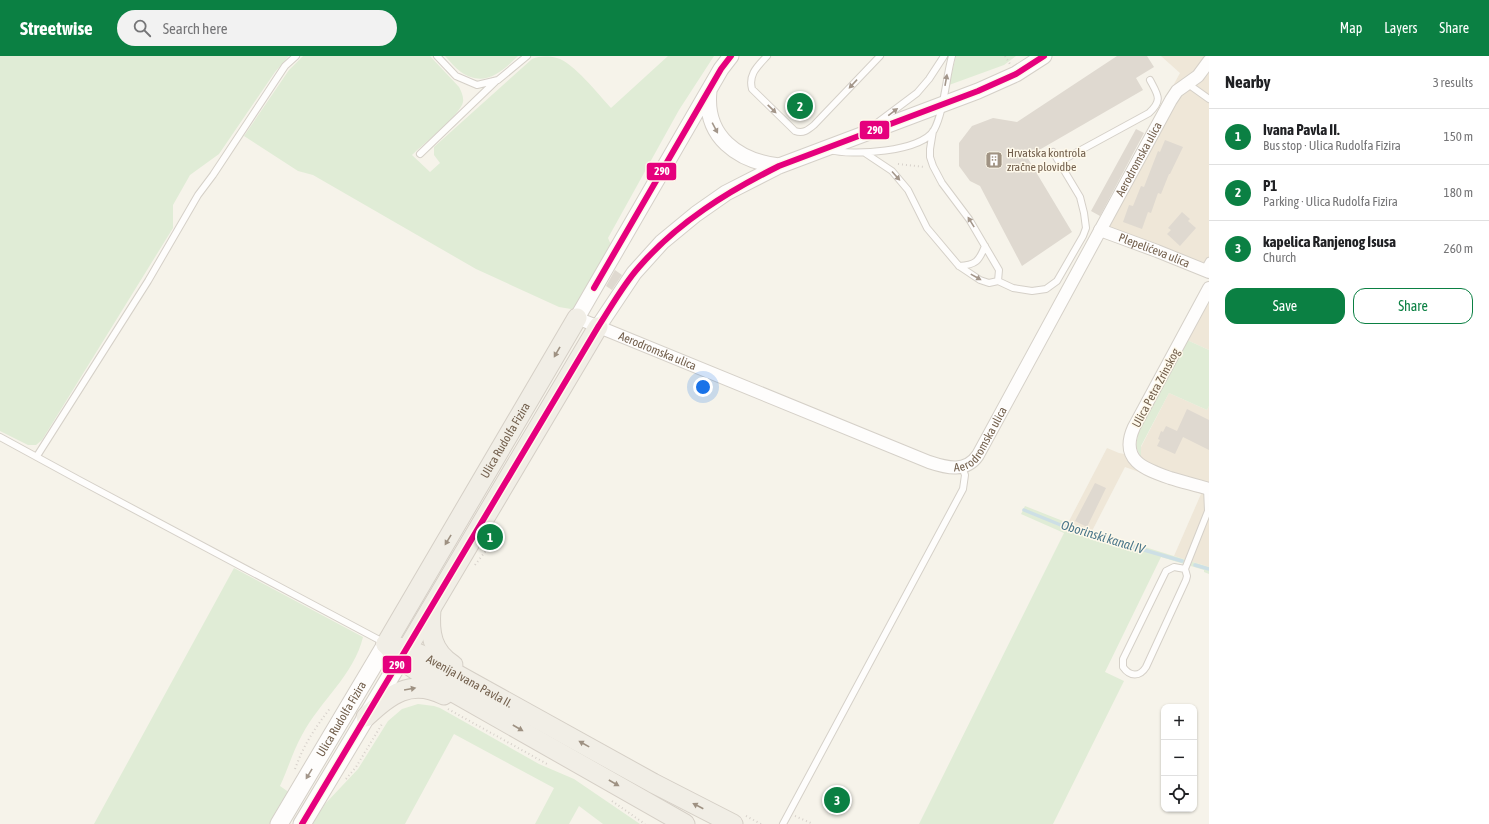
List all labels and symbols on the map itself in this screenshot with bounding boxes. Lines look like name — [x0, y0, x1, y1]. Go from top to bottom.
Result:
one-way arrow — [943, 74, 949, 87]
one-way arrow — [848, 79, 858, 89]
pin: 2 — [787, 91, 813, 121]
one-way arrow — [767, 104, 777, 114]
one-way arrow — [887, 108, 898, 116]
line badge: 290 — [859, 120, 890, 140]
street label: Aerodromska ulica — [1113, 120, 1165, 199]
one-way arrow — [712, 122, 718, 134]
text: 290 — [867, 124, 883, 136]
place label: Hrvatska kontrola zračne plovidbe — [1007, 146, 1086, 174]
building icon: Hrvatska kontrola zračne plovidbe — [984, 150, 1004, 170]
line badge: 290 — [646, 162, 677, 181]
text: 290 — [654, 165, 670, 177]
one-way arrow — [892, 171, 901, 182]
one-way arrow — [967, 217, 975, 227]
street label: Plepelićeva ulica — [1117, 230, 1192, 271]
one-way arrow — [970, 273, 982, 280]
street label: Aerodromska ulica — [617, 329, 698, 373]
street label: Ulica Petra Zrinskog — [1129, 345, 1183, 430]
one-way arrow — [554, 346, 561, 357]
your location — [693, 377, 713, 397]
street label: Ulica Rudolfa Fizira — [478, 400, 533, 481]
street label: Aerodromska ulica — [953, 404, 1010, 475]
water label: Oborinski kanal IV — [1059, 517, 1147, 557]
pin: 1 — [477, 522, 503, 552]
one-way arrow — [444, 534, 451, 546]
street label: Avenija Ivana Pavla II. — [424, 652, 515, 711]
line badge: 290 — [382, 655, 412, 674]
text: 290 — [389, 659, 405, 671]
street label: Ulica Rudolfa Fizira — [314, 679, 369, 759]
one-way arrow — [404, 686, 416, 692]
one-way arrow — [512, 725, 524, 732]
one-way arrow — [578, 741, 590, 747]
one-way arrow — [306, 768, 313, 780]
one-way arrow — [608, 780, 620, 787]
pin: 3 — [824, 785, 850, 815]
one-way arrow — [692, 803, 704, 809]

